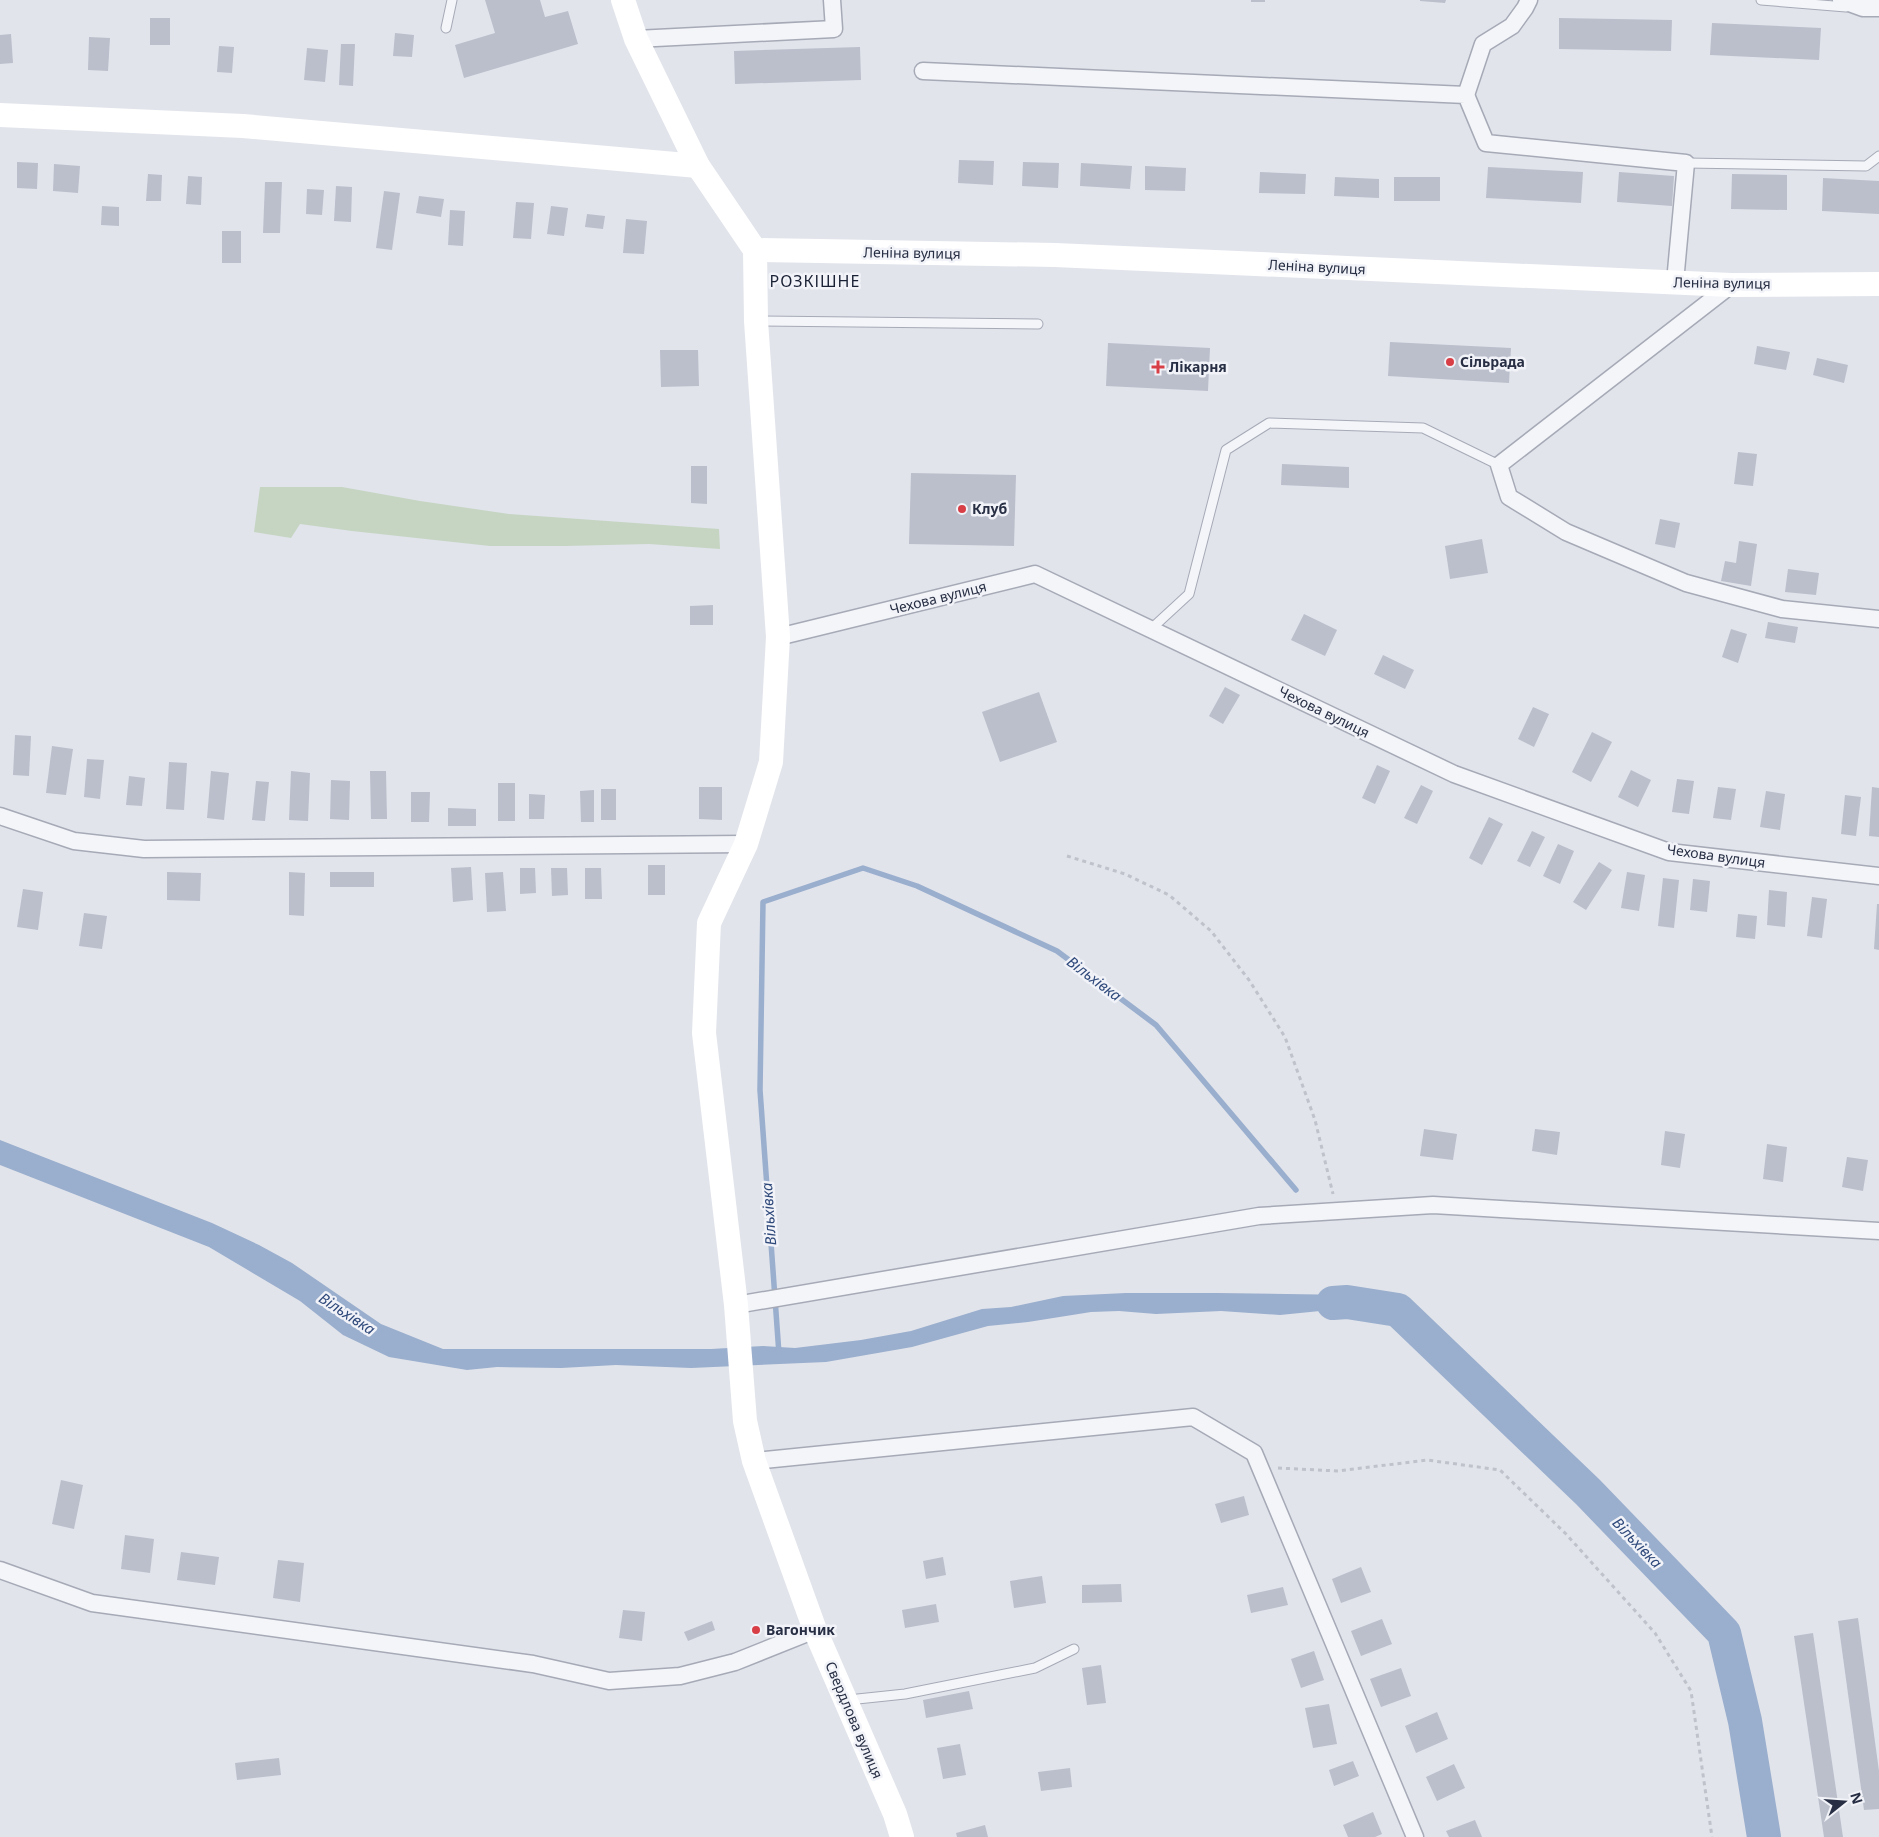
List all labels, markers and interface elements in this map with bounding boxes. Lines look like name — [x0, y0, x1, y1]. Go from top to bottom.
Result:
street label: Леніна вулиця — [863, 242, 961, 263]
street label: Леніна вулиця — [1268, 254, 1366, 279]
district label: РОЗКІШНЕ — [770, 270, 860, 292]
street label: Леніна вулиця — [1673, 272, 1771, 293]
place label: Сільрада — [1460, 352, 1525, 371]
marker: Сільрада — [1444, 356, 1456, 368]
place label: Лікарня — [1169, 357, 1227, 376]
marker: Лікарня — [1151, 360, 1165, 374]
place label: Клуб — [972, 499, 1007, 518]
marker: Клуб — [956, 503, 968, 515]
street label: Чехова вулиця — [887, 576, 988, 619]
street label: Чехова вулиця — [1276, 681, 1373, 742]
street label: Чехова вулиця — [1666, 839, 1766, 872]
water label: Вільхівка — [1063, 951, 1126, 1005]
water label: Вільхівка — [756, 1181, 780, 1246]
water label: Вільхівка — [316, 1288, 380, 1339]
water label: Вільхівка — [1609, 1513, 1667, 1572]
place label: Вагончик — [766, 1620, 835, 1639]
marker: Вагончик — [750, 1624, 762, 1636]
street label: Свердлова вулиця — [821, 1658, 888, 1781]
north arrow — [1819, 1777, 1869, 1827]
text: N — [1846, 1790, 1868, 1806]

